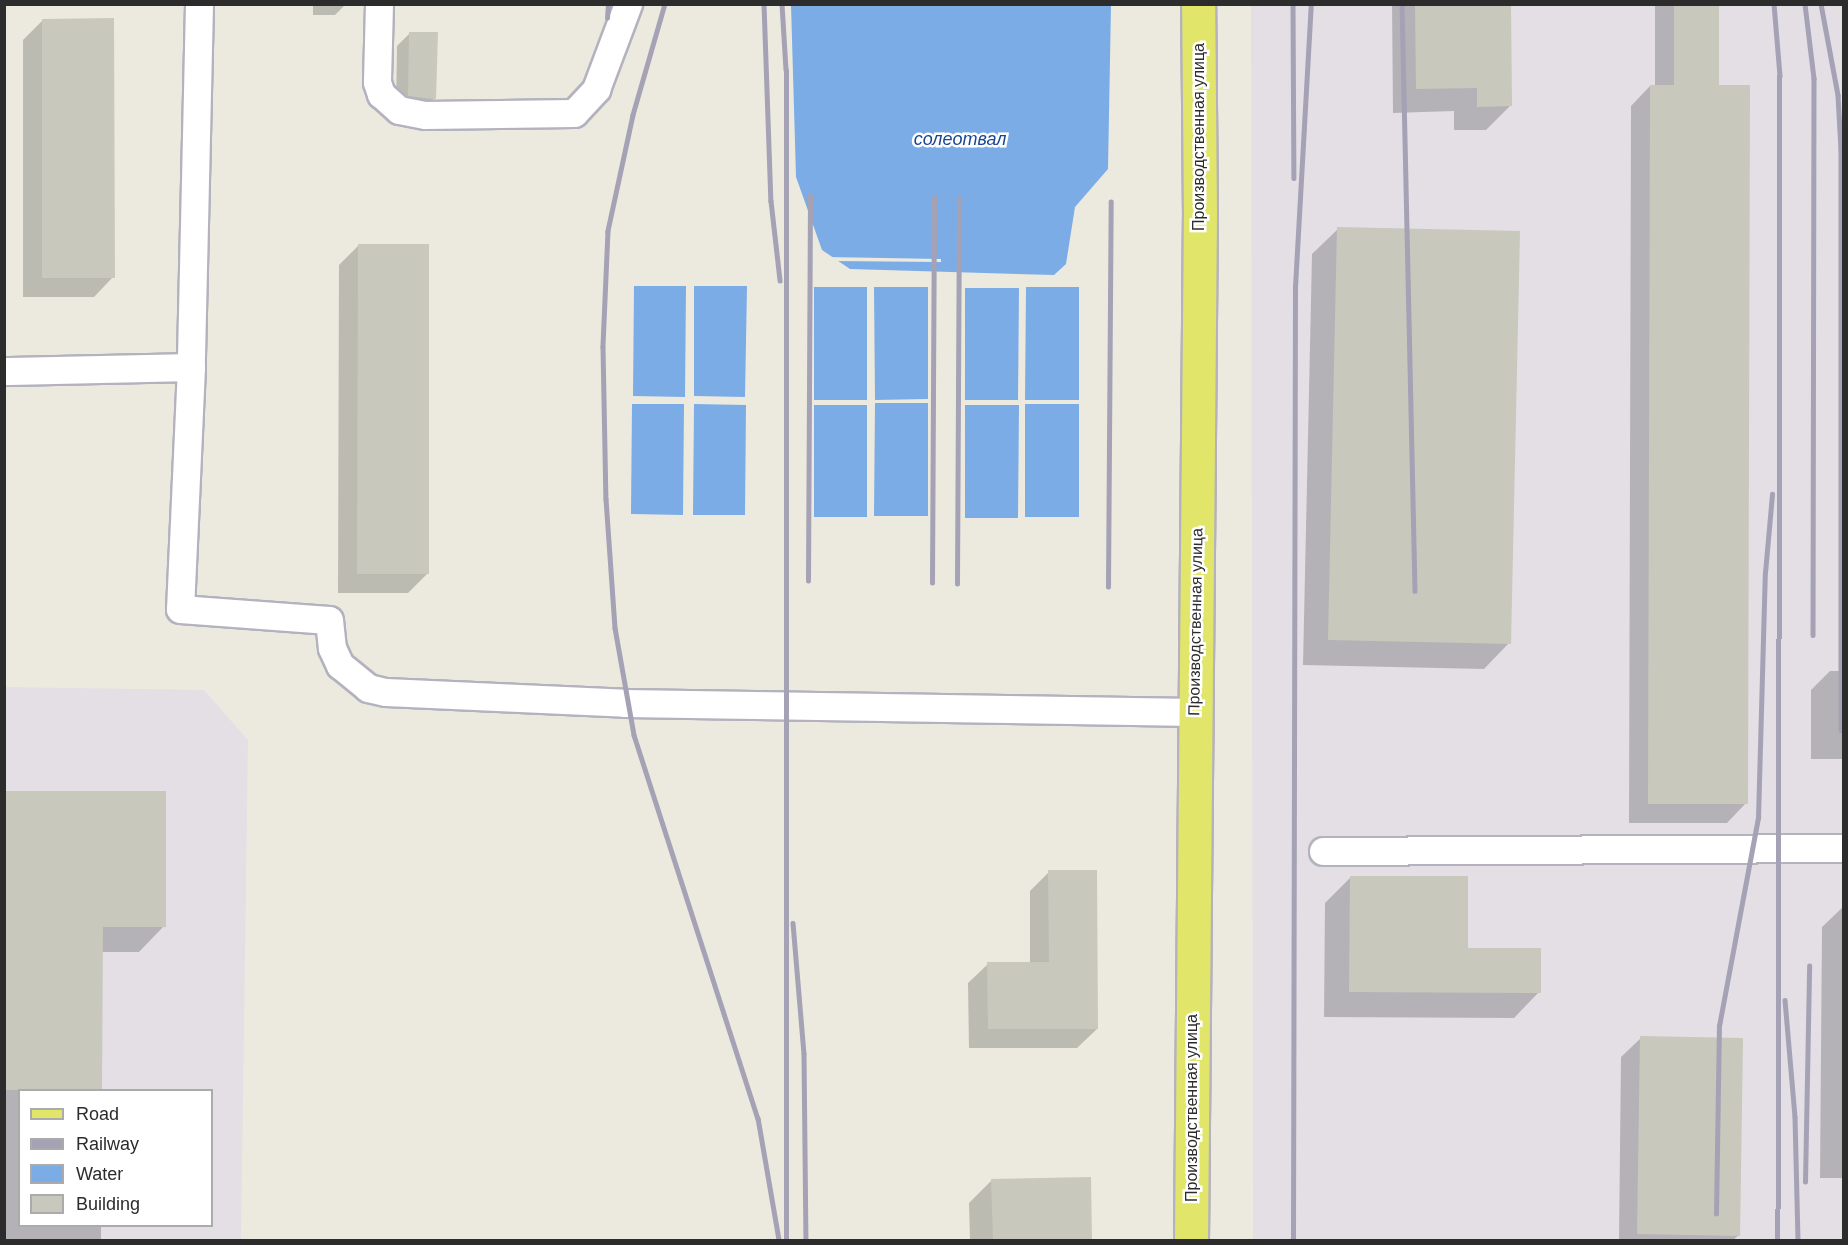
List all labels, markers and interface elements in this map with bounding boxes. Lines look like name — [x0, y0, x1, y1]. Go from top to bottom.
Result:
street label: Производственная улица — [1189, 43, 1209, 231]
water label: солеотвал — [914, 128, 1006, 150]
street label: Производственная улица — [1185, 528, 1207, 716]
street label: Производственная улица — [1182, 1014, 1202, 1202]
legend — [18, 1089, 213, 1227]
text: Road — [76, 1104, 119, 1124]
text: Railway — [76, 1134, 139, 1154]
text: Water — [76, 1164, 123, 1184]
text: Building — [76, 1194, 140, 1214]

